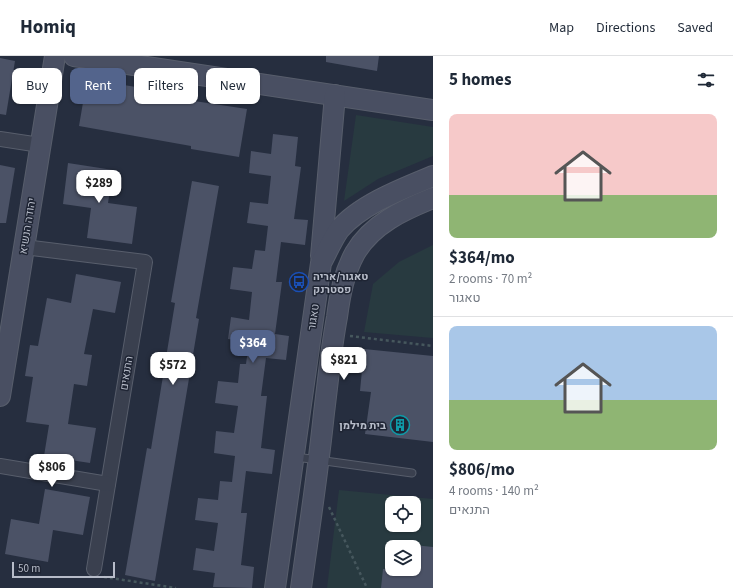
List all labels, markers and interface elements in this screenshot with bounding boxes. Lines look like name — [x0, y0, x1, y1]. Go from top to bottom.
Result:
text: Homiq — [20, 14, 76, 41]
text: Map — [549, 18, 574, 38]
text: Directions — [596, 18, 655, 38]
text: Saved — [677, 18, 713, 38]
chip: Buy — [12, 68, 62, 104]
chip: Rent — [70, 68, 126, 104]
chip: Filters — [134, 68, 198, 104]
chip: New — [206, 68, 260, 104]
text: 5 homes — [449, 68, 511, 92]
icon: filters — [695, 69, 717, 91]
icon: home — [547, 140, 619, 212]
pin: $289 — [75, 170, 123, 204]
text: $289 — [85, 174, 113, 192]
street label: יהודה הנשיא — [16, 197, 39, 255]
text: $364/mo — [449, 246, 515, 270]
place label: טאגור/אריה פסטרנק — [313, 269, 368, 297]
text: 2 rooms · 70 m² — [449, 270, 532, 288]
bus stop icon: טאגור/אריה פסטרנק — [288, 271, 310, 293]
text: טאגור — [449, 289, 481, 307]
street label: טאגור — [304, 303, 323, 331]
pin: $364 — [229, 330, 277, 364]
text: $364 — [239, 334, 267, 352]
pin: $821 — [320, 347, 368, 381]
text: $821 — [330, 351, 358, 369]
pin: $572 — [149, 352, 197, 386]
icon: home — [547, 352, 619, 424]
street label: התנאים — [116, 355, 137, 391]
text: $572 — [159, 356, 187, 374]
building icon: בית מילמן — [389, 414, 411, 436]
place label: בית מילמן — [339, 418, 386, 433]
pin: $806 — [28, 454, 76, 488]
text: $806 — [38, 458, 66, 476]
text: $806/mo — [449, 458, 515, 482]
text: 4 rooms · 140 m² — [449, 482, 539, 500]
map controls — [385, 496, 421, 576]
button: locate — [385, 496, 421, 532]
text: התנאים — [449, 501, 490, 519]
button: layers — [385, 540, 421, 576]
scale bar — [12, 560, 115, 579]
text: 50 m — [18, 561, 40, 576]

